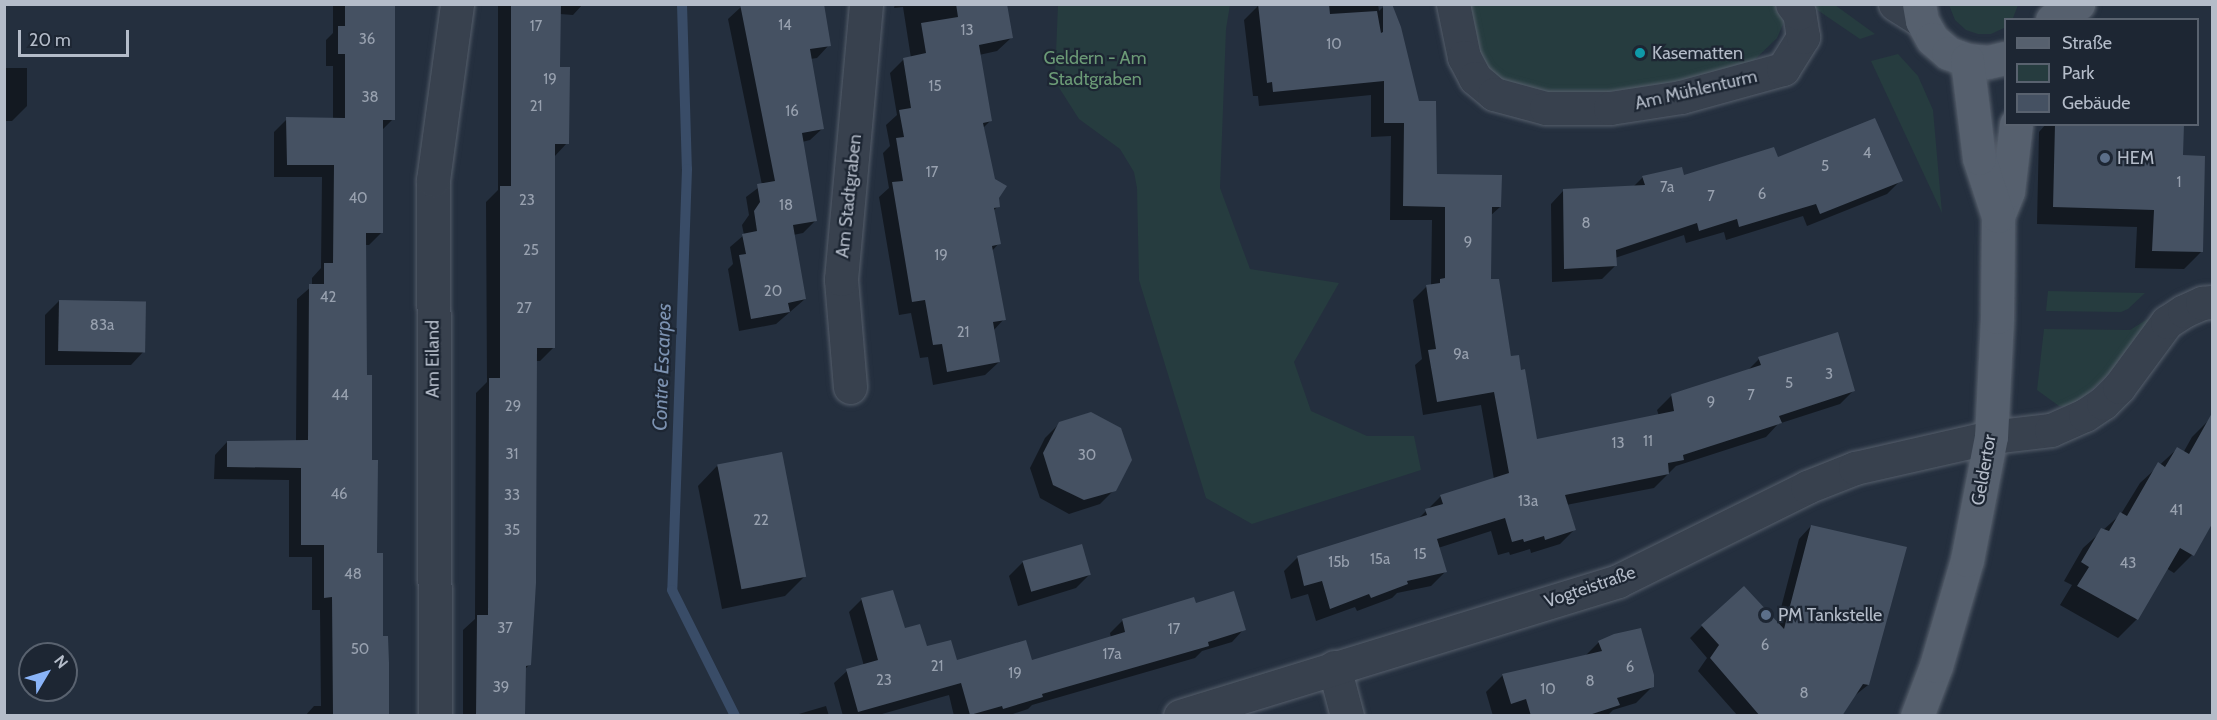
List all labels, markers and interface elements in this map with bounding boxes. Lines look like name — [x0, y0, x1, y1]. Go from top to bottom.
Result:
house number: 14 — [778, 17, 792, 35]
scale bar — [21, 18, 132, 56]
house number: 17 — [530, 18, 542, 36]
legend — [2004, 18, 2199, 126]
house number: 13 — [960, 22, 974, 40]
text: 20 m — [29, 29, 71, 51]
house number: 36 — [359, 31, 375, 49]
text: Straße — [2062, 32, 2112, 54]
house number: 10 — [1326, 36, 1342, 54]
place label: Kasematten — [1652, 42, 1743, 64]
marker: Kasematten — [1633, 46, 1647, 60]
park label: Geldern - Am Stadtgraben — [1044, 48, 1146, 90]
text: Park — [2062, 62, 2094, 84]
street label: Am Mühlenturm — [1633, 65, 1759, 115]
house number: 19 — [543, 71, 557, 89]
house number: 15 — [928, 78, 942, 96]
house number: 38 — [361, 89, 379, 107]
text: Gebäude — [2062, 92, 2131, 114]
house number: 21 — [530, 98, 542, 116]
house number: 16 — [785, 103, 799, 121]
street label: Am Stadtgraben — [832, 133, 866, 259]
house number: 4 — [1863, 145, 1871, 163]
place label: HEM — [2117, 147, 2154, 169]
marker: HEM — [2098, 151, 2112, 165]
house number: 5 — [1821, 158, 1829, 176]
house number: 17 — [926, 164, 938, 182]
house number: 1 — [2177, 174, 2181, 192]
house number: 7a — [1660, 179, 1674, 197]
house number: 6 — [1758, 186, 1766, 204]
house number: 7 — [1707, 188, 1715, 206]
house number: 40 — [348, 190, 368, 208]
house number: 23 — [519, 192, 535, 210]
house number: 18 — [779, 197, 793, 215]
house number: 8 — [1581, 215, 1591, 233]
house number: 9 — [1464, 234, 1472, 252]
house number: 25 — [523, 242, 539, 260]
house number: 19 — [934, 247, 948, 265]
house number: 20 — [764, 283, 782, 301]
house number: 42 — [320, 289, 336, 307]
house number: 27 — [516, 300, 532, 318]
water label: Contre Escarpes — [648, 303, 676, 431]
house number: 83a — [90, 317, 114, 335]
street label: Am Eiland — [422, 320, 444, 398]
house number: 21 — [957, 324, 969, 342]
house number: 9a — [1453, 346, 1469, 364]
house number: 3 — [1825, 366, 1833, 384]
house number: 5 — [1785, 375, 1793, 393]
house number: 44 — [331, 387, 349, 405]
house number: 7 — [1747, 387, 1755, 405]
house number: 9 — [1707, 394, 1715, 412]
house number: 29 — [505, 398, 521, 416]
house number: 11 — [1643, 433, 1653, 451]
street label: Geldertor — [1967, 433, 2001, 507]
house number: 13 — [1611, 435, 1625, 453]
house number: 31 — [505, 446, 519, 464]
house number: 30 — [1078, 447, 1096, 465]
house number: 46 — [330, 486, 348, 504]
house number: 33 — [504, 487, 520, 505]
house number: 13a — [1518, 493, 1538, 511]
house number: 41 — [2169, 502, 2183, 520]
house number: 22 — [753, 512, 769, 530]
house number: 35 — [504, 522, 520, 540]
house number: 15 — [1413, 546, 1427, 564]
house number: 15a — [1370, 551, 1390, 569]
house number: 15b — [1328, 554, 1350, 572]
house number: 43 — [2120, 555, 2136, 573]
street label: Vogteistraße — [1542, 561, 1638, 613]
house number: 48 — [344, 566, 362, 584]
place label: PM Tankstelle — [1778, 604, 1882, 626]
marker: PM Tankstelle — [1759, 608, 1773, 622]
house number: 37 — [497, 620, 513, 638]
house number: 17 — [1168, 621, 1180, 639]
house number: 6 — [1761, 637, 1769, 655]
house number: 50 — [351, 641, 369, 659]
north arrow — [18, 642, 78, 702]
house number: 17a — [1102, 646, 1122, 664]
text: N — [50, 652, 72, 672]
house number: 21 — [931, 658, 943, 676]
house number: 6 — [1626, 659, 1634, 677]
house number: 19 — [1008, 665, 1022, 683]
house number: 23 — [876, 672, 892, 690]
house number: 8 — [1585, 673, 1595, 691]
house number: 39 — [493, 679, 509, 697]
house number: 10 — [1540, 681, 1556, 699]
house number: 8 — [1799, 685, 1809, 703]

